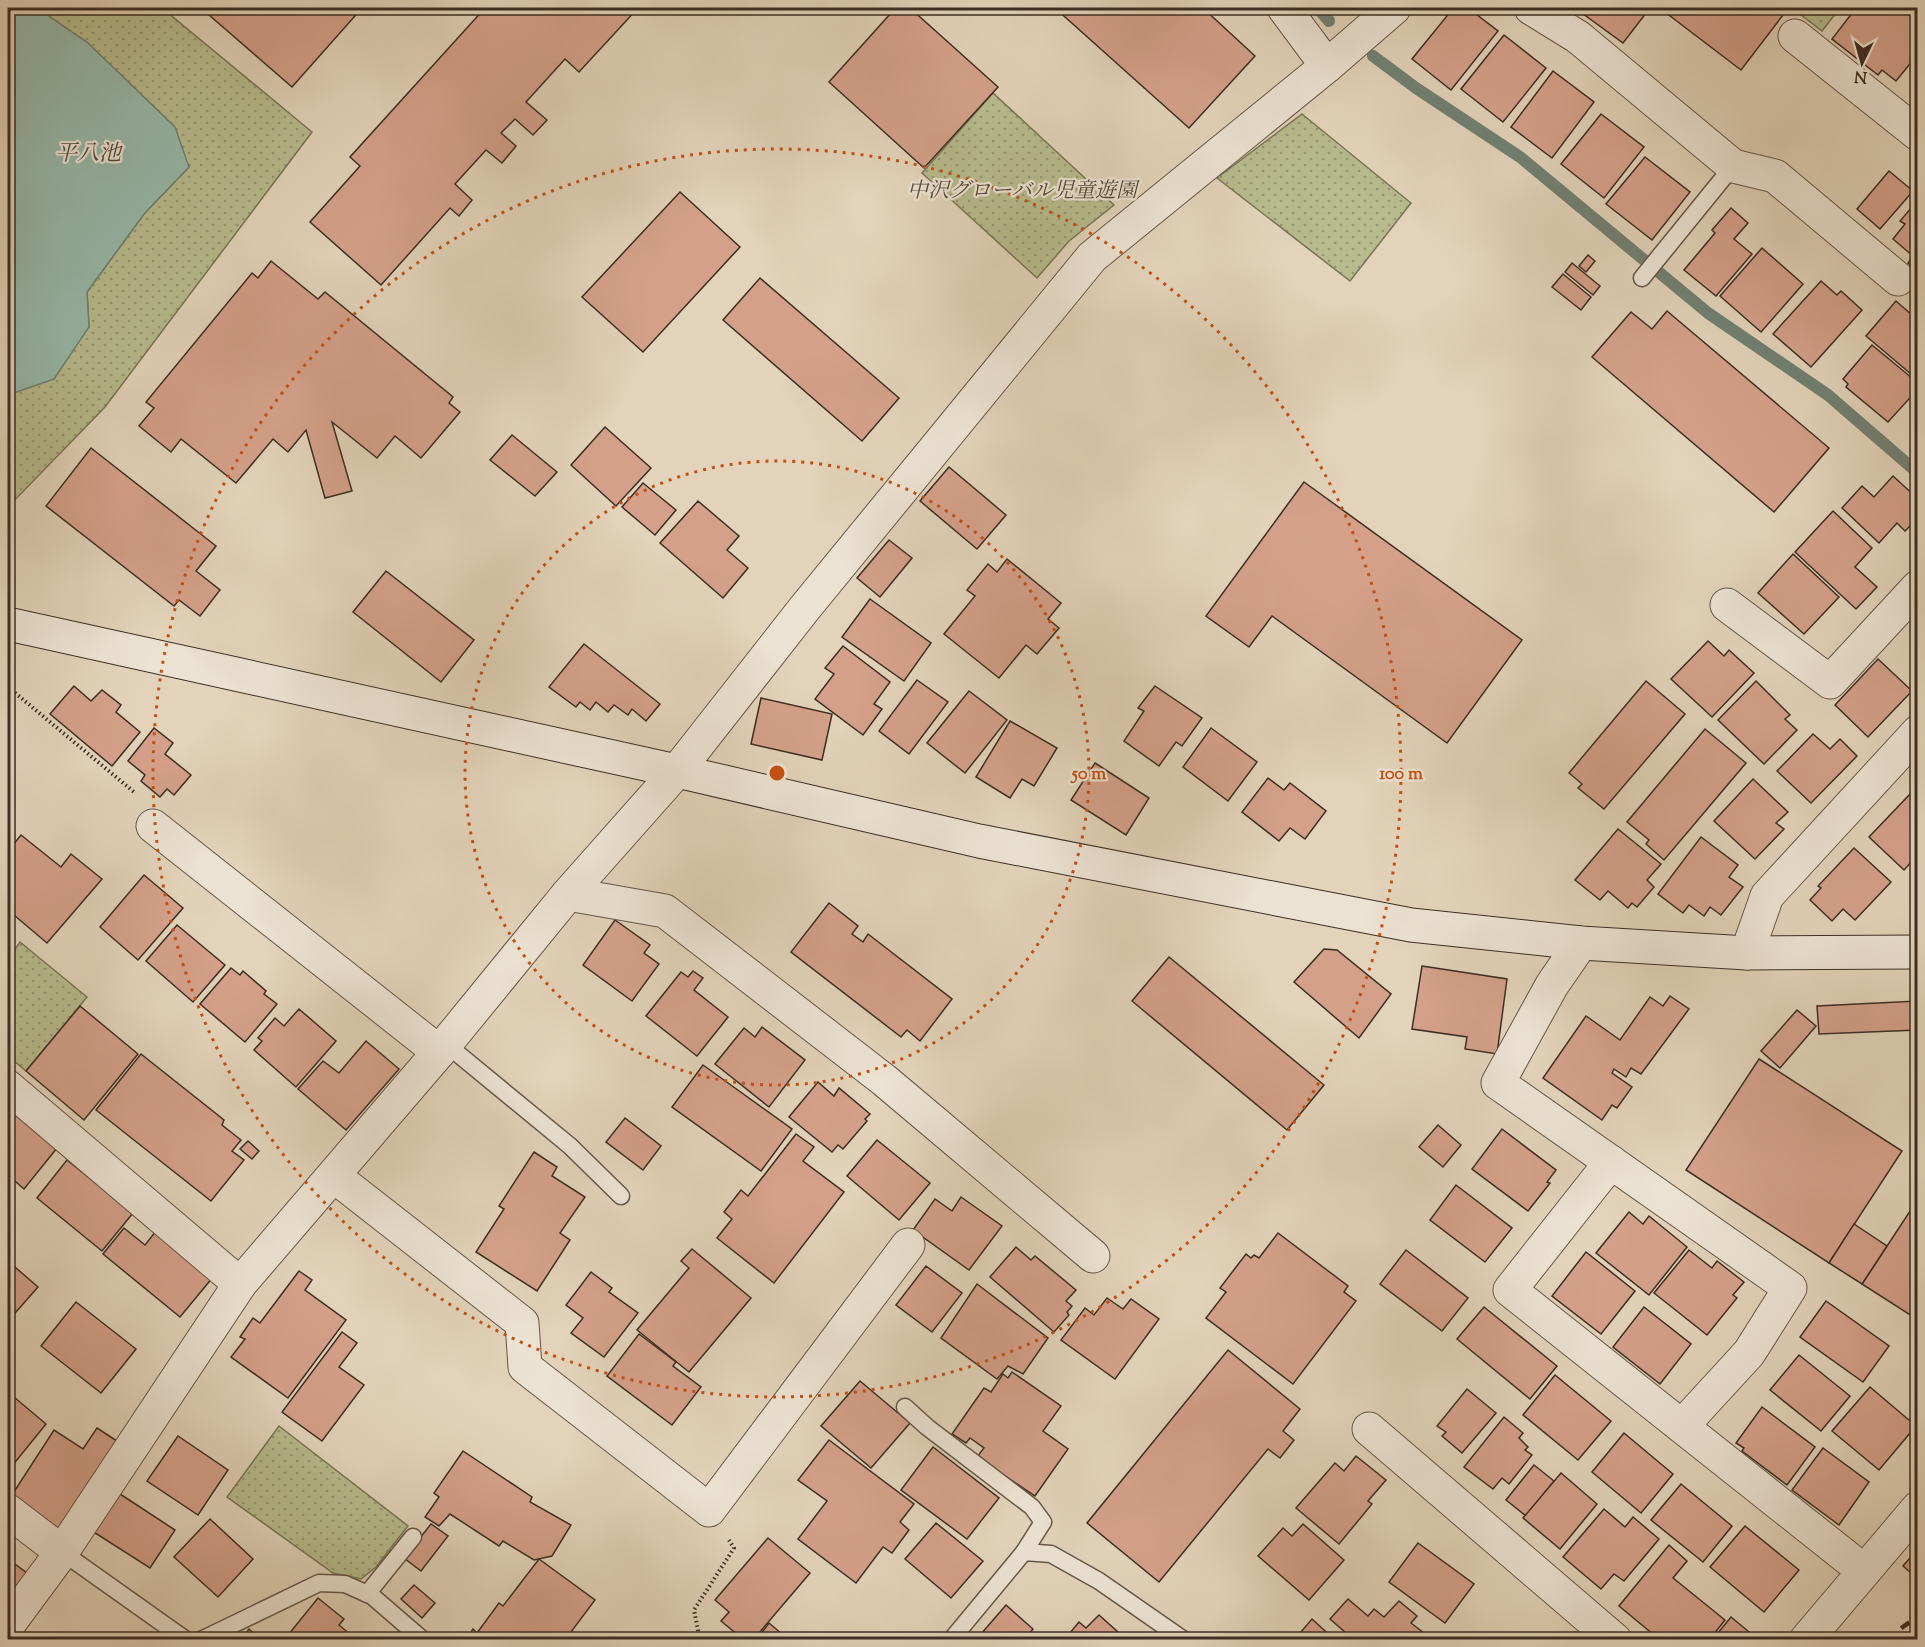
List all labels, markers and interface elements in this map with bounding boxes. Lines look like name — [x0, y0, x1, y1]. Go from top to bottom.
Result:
north arrow — [1832, 33, 1892, 93]
text: N — [1853, 63, 1868, 87]
water label: 平八池 — [55, 139, 124, 171]
park label: 中沢グローバル児童遊園 — [907, 177, 1140, 207]
text: 50 m — [1070, 762, 1106, 788]
text: 100 m — [1379, 762, 1423, 788]
centre of rings — [767, 763, 787, 783]

